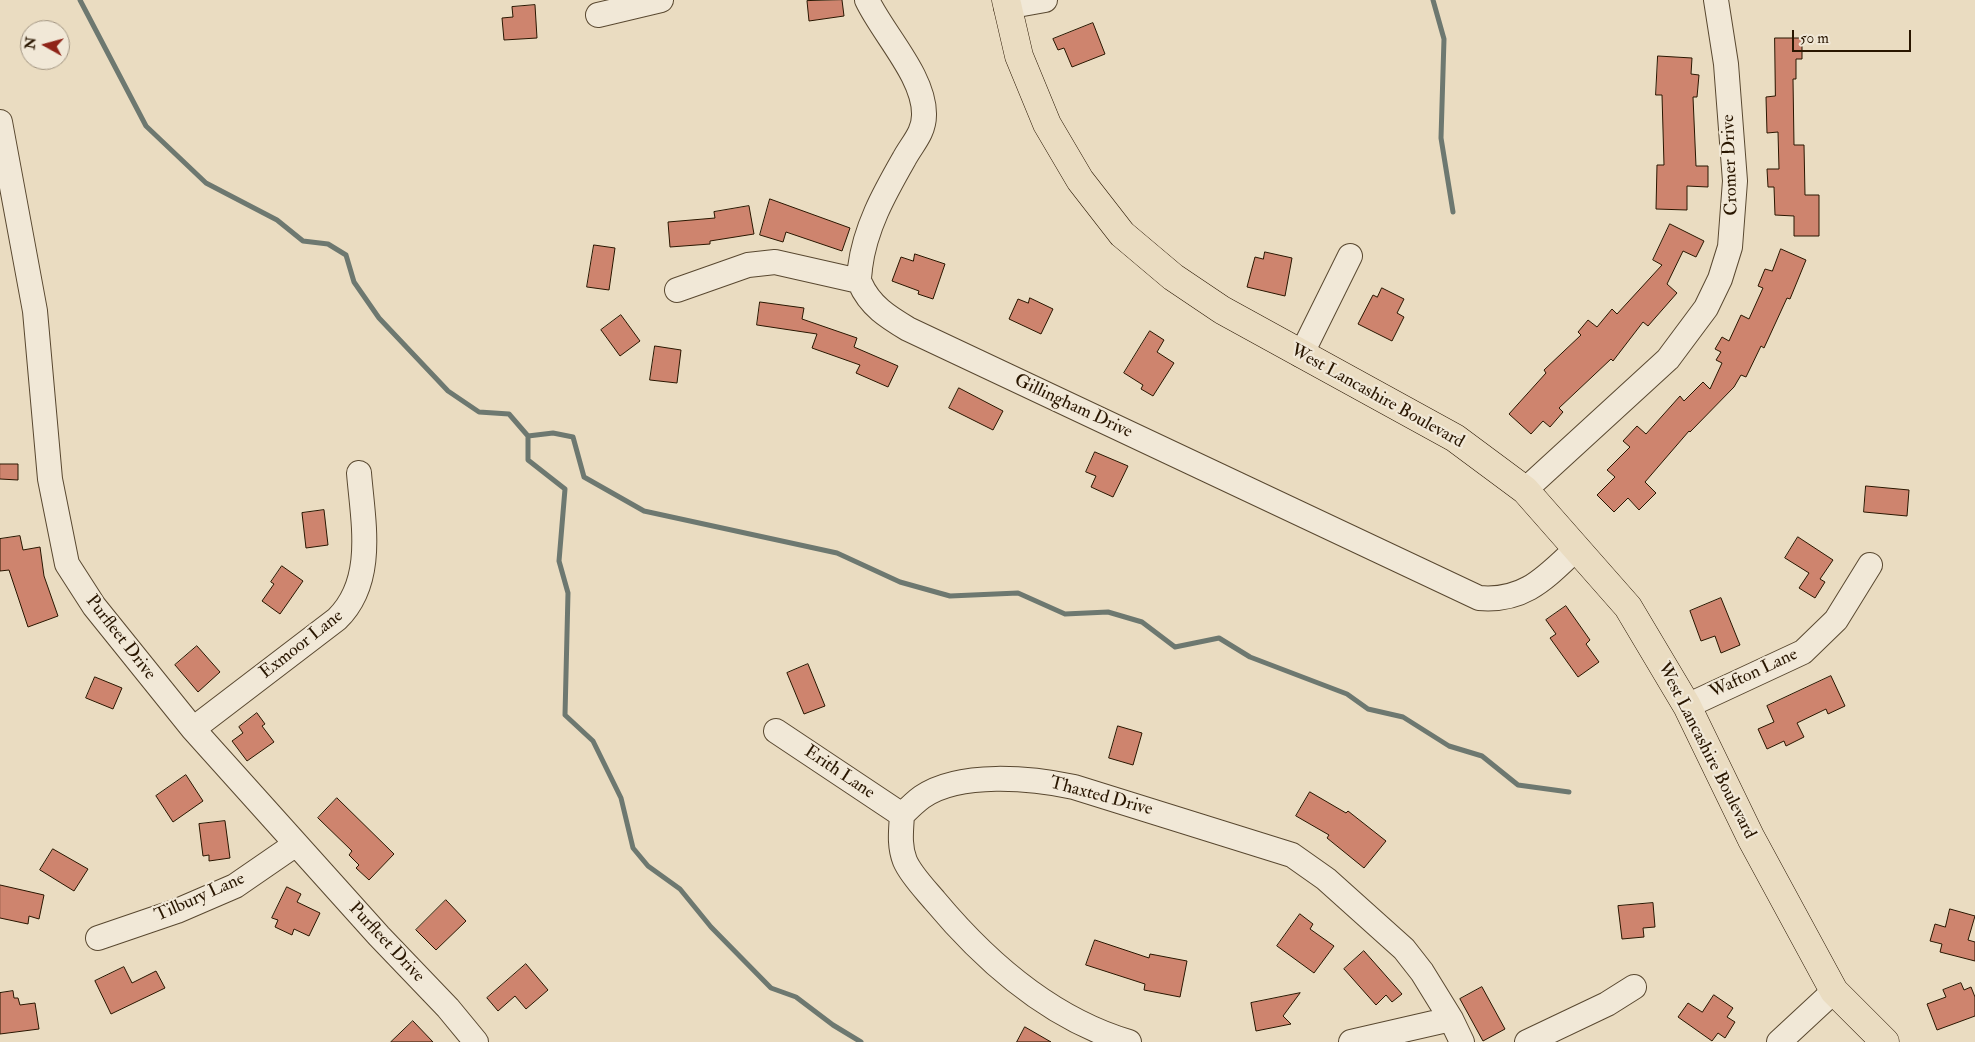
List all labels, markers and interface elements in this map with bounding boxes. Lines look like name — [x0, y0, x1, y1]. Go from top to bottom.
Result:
north arrow — [20, 20, 70, 70]
scale bar — [1795, 20, 1914, 52]
text: 50 m — [1800, 29, 1829, 48]
text: N — [21, 36, 40, 51]
street label: Cromer Drive — [1718, 114, 1744, 216]
street label: West Lancashire Boulevard — [1286, 340, 1468, 454]
street label: Gillingham Drive — [1010, 370, 1136, 444]
street label: Purfleet Drive — [80, 591, 160, 685]
street label: Exmoor Lane — [256, 606, 348, 684]
street label: Wafton Lane — [1707, 644, 1801, 704]
street label: West Lancashire Boulevard — [1652, 659, 1760, 843]
street label: Erith Lane — [800, 741, 878, 805]
street label: Thaxted Drive — [1047, 773, 1155, 821]
street label: Tilbury Lane — [152, 869, 248, 927]
street label: Purfleet Drive — [343, 898, 429, 988]

